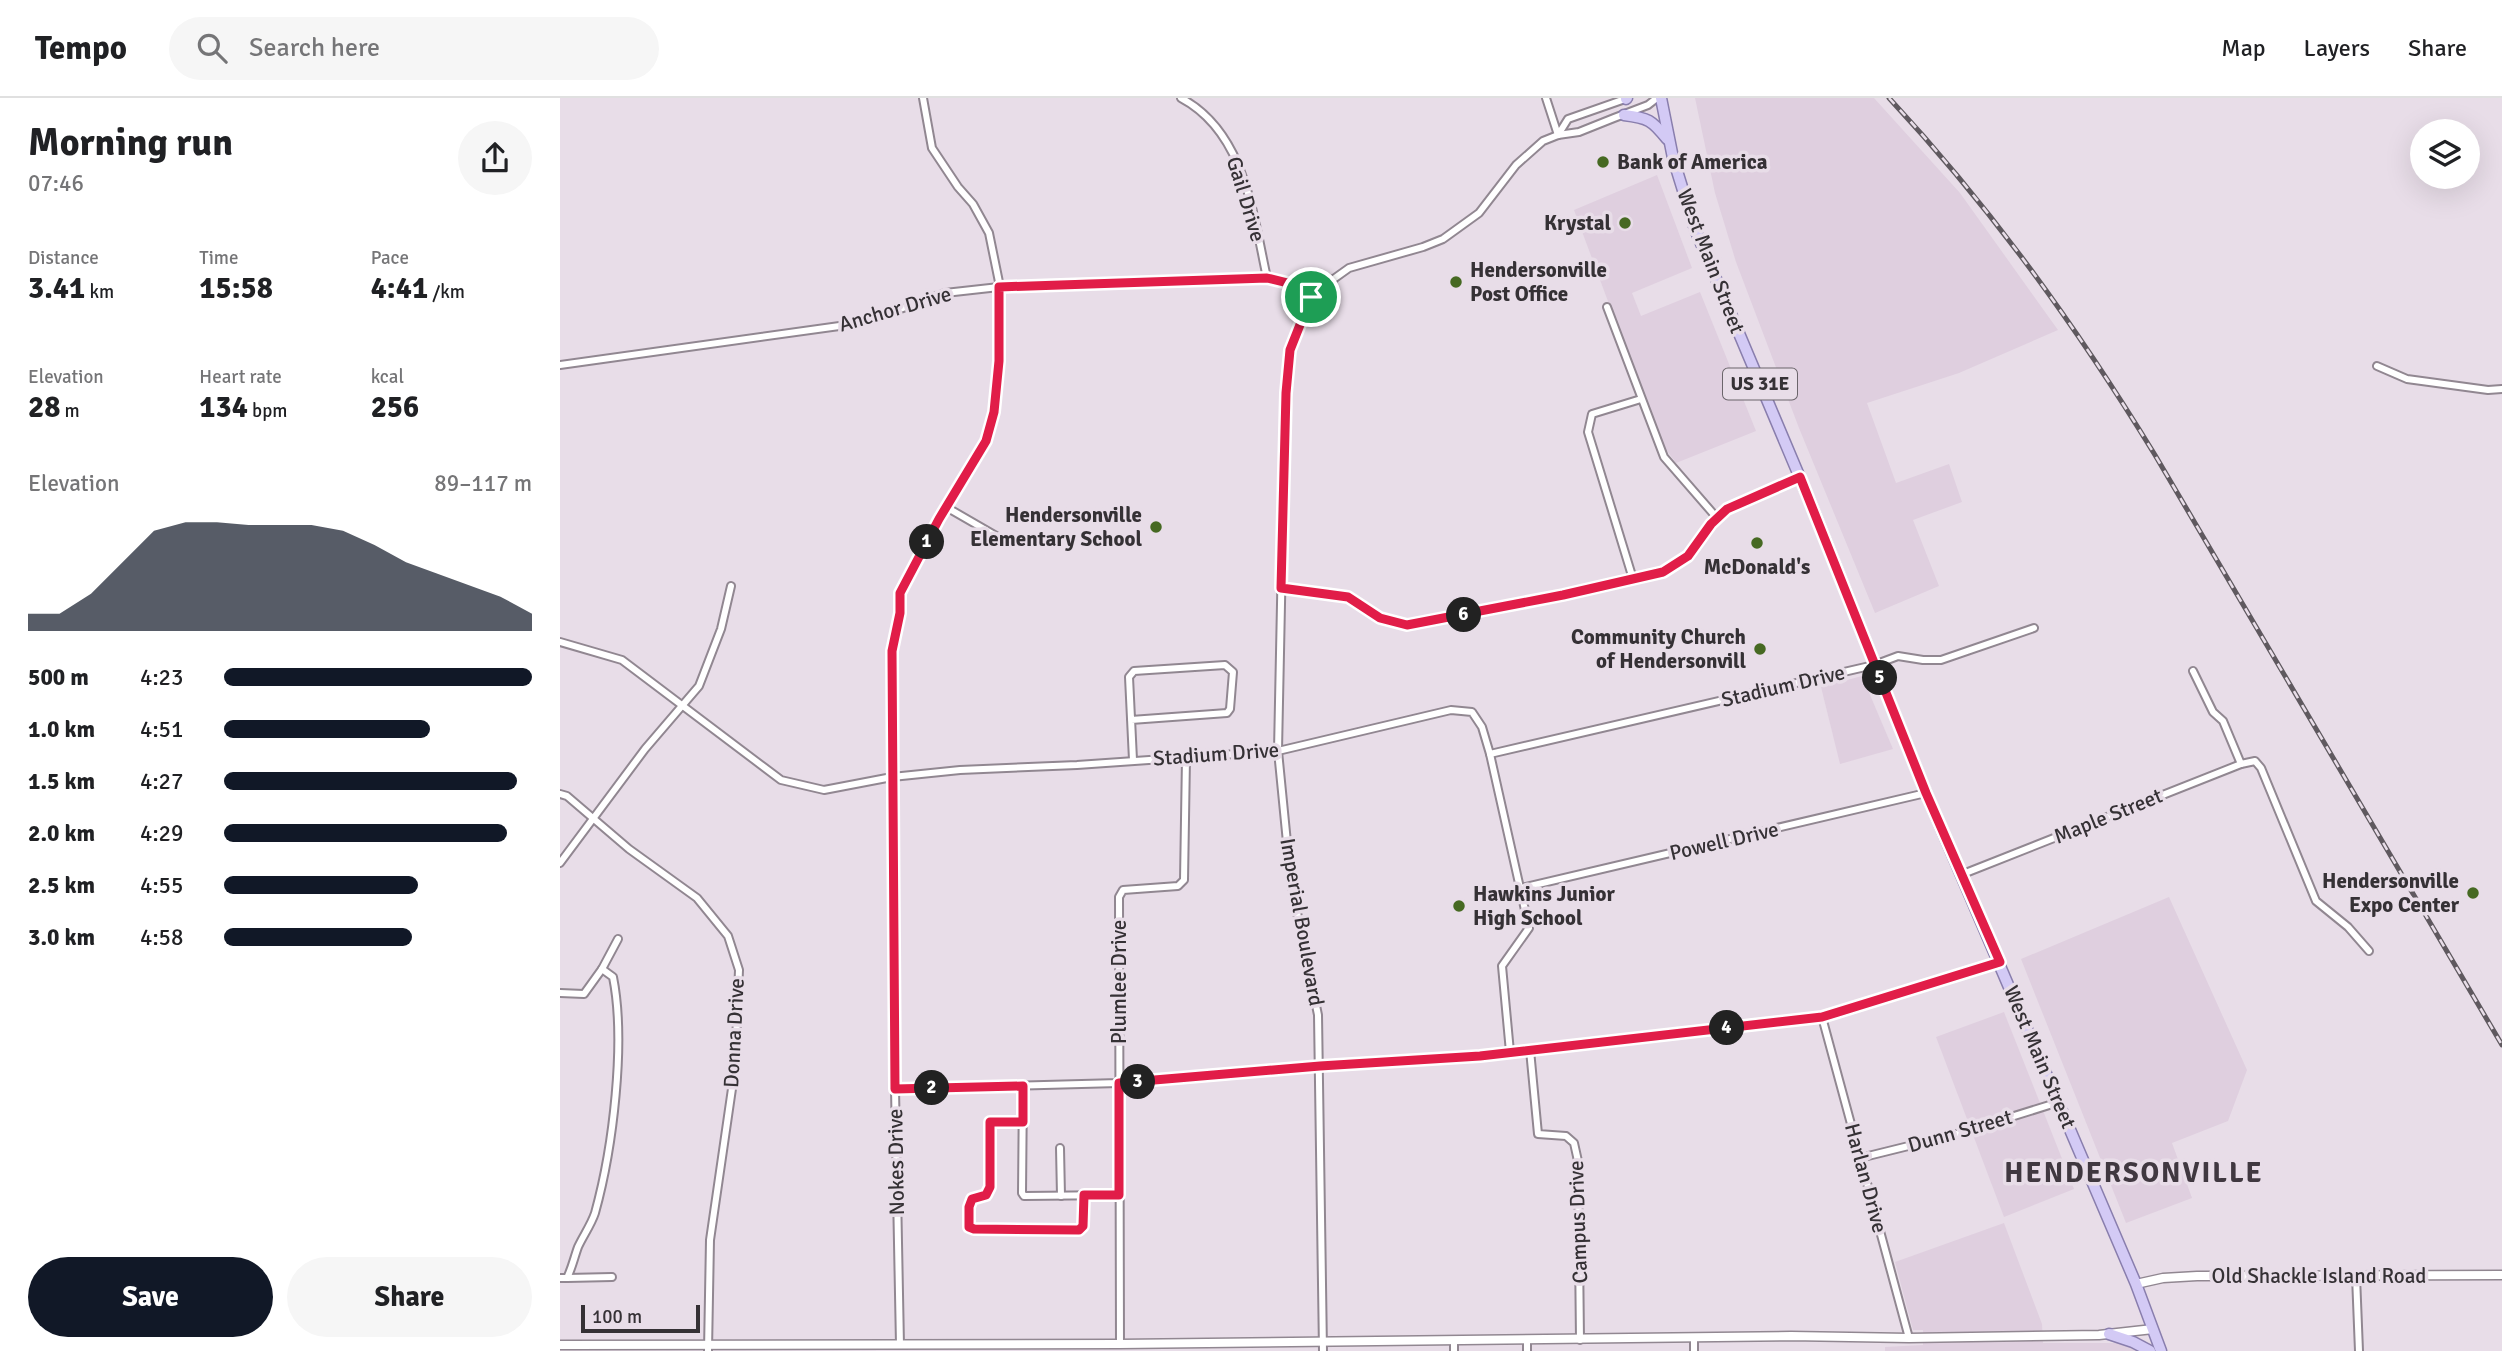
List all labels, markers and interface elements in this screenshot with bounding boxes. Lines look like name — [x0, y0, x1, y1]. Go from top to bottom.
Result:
search box — [169, 17, 659, 80]
text: Tempo — [35, 28, 127, 69]
icon: search — [193, 29, 231, 67]
text: Search here — [249, 32, 380, 64]
text: Map — [2221, 33, 2266, 63]
text: Layers — [2304, 33, 2370, 63]
text: Share — [2408, 33, 2467, 63]
text: Morning run — [28, 119, 233, 166]
map controls — [2410, 119, 2480, 189]
button: layers — [2410, 119, 2480, 189]
button: share — [458, 121, 532, 195]
place label: Bank of America — [1617, 149, 1768, 175]
street label: Gail Drive — [1221, 153, 1271, 245]
marker: Bank of America — [1595, 154, 1611, 170]
text: 07:46 — [28, 169, 84, 198]
street label: West Main Street — [1671, 185, 1751, 337]
place label: Krystal — [1544, 210, 1611, 236]
marker: Krystal — [1617, 215, 1633, 231]
text: Distance — [28, 246, 99, 270]
text: Time — [199, 246, 238, 270]
text: Pace — [371, 246, 409, 270]
place label: Hendersonville Post Office — [1470, 257, 1607, 307]
pin — [1281, 267, 1341, 327]
text: 3.41 — [28, 270, 85, 307]
text: 15:58 — [199, 270, 273, 307]
text: 4:41 — [371, 270, 428, 307]
marker: Hendersonville Post Office — [1448, 274, 1464, 290]
icon: arrive — [1292, 278, 1330, 316]
text: km — [85, 280, 114, 304]
text: /km — [428, 280, 465, 304]
street label: Anchor Drive — [836, 281, 954, 337]
text: Elevation — [28, 365, 104, 389]
text: Heart rate — [199, 365, 282, 389]
text: kcal — [371, 365, 404, 389]
road number: US 31E — [1723, 368, 1797, 400]
text: 28 — [28, 389, 60, 426]
text: 134 — [199, 389, 248, 426]
text: 256 — [371, 389, 419, 426]
text: m — [60, 399, 80, 423]
text: bpm — [248, 399, 287, 423]
text: Elevation — [28, 469, 120, 498]
text: 89–117 m — [434, 469, 532, 498]
place label: Hendersonville Elementary School — [970, 502, 1142, 552]
marker: Hendersonville Elementary School — [1148, 519, 1164, 535]
pin: 1 — [910, 524, 944, 560]
text: 1 — [921, 529, 932, 553]
marker: McDonald's — [1749, 535, 1765, 551]
place label: McDonald's — [1704, 554, 1810, 580]
pin: 6 — [1446, 598, 1482, 632]
text: 6 — [1458, 602, 1469, 626]
place label: Community Church of Hendersonvill — [1571, 624, 1746, 674]
marker: Community Church of Hendersonvill — [1752, 641, 1768, 657]
street label: Stadium Drive — [1719, 659, 1847, 713]
pin: 5 — [1862, 660, 1898, 696]
text: 500 m — [28, 663, 89, 692]
text: 4:23 — [140, 663, 183, 692]
text: 5 — [1874, 665, 1885, 689]
text: 1.0 km — [28, 715, 95, 744]
text: 4:51 — [140, 715, 183, 744]
street label: Stadium Drive — [1152, 737, 1280, 771]
text: 1.5 km — [28, 767, 95, 796]
text: 4:27 — [140, 767, 183, 796]
street label: Maple Street — [2050, 782, 2166, 850]
street label: Powell Drive — [1667, 816, 1781, 866]
text: 2.0 km — [28, 819, 95, 848]
text: 4:29 — [140, 819, 183, 848]
street label: Imperial Boulevard — [1274, 836, 1330, 1008]
place label: Hendersonville Expo Center — [2322, 868, 2460, 918]
text: 2.5 km — [28, 871, 95, 900]
text: 4:55 — [140, 871, 183, 900]
place label: Hawkins Junior High School — [1473, 881, 1616, 931]
marker: Hendersonville Expo Center — [2465, 885, 2481, 901]
marker: Hawkins Junior High School — [1451, 898, 1467, 914]
street label: Plumlee Drive — [1106, 920, 1132, 1044]
text: 3.0 km — [28, 923, 95, 952]
text: 4:58 — [140, 923, 183, 952]
street label: Donna Drive — [718, 978, 750, 1088]
street label: West Main Street — [1998, 982, 2082, 1132]
pin: 4 — [1710, 1010, 1744, 1046]
text: 4 — [1721, 1015, 1732, 1039]
pin: 3 — [1120, 1065, 1156, 1100]
text: 3 — [1132, 1069, 1143, 1093]
pin: 2 — [914, 1070, 950, 1105]
text: 2 — [926, 1075, 937, 1099]
street label: Dunn Street — [1905, 1104, 2015, 1158]
street label: Nokes Drive — [882, 1108, 910, 1216]
street label: Harlan Drive — [1839, 1120, 1893, 1236]
district label: HENDERSONVILLE — [2004, 1156, 2264, 1190]
street label: Campus Drive — [1563, 1160, 1593, 1284]
button: Save — [28, 1257, 273, 1337]
button: Share — [287, 1257, 532, 1337]
street label: Old Shackle Island Road — [2212, 1263, 2426, 1289]
scale bar — [581, 1302, 700, 1334]
text: 100 m — [592, 1305, 642, 1329]

